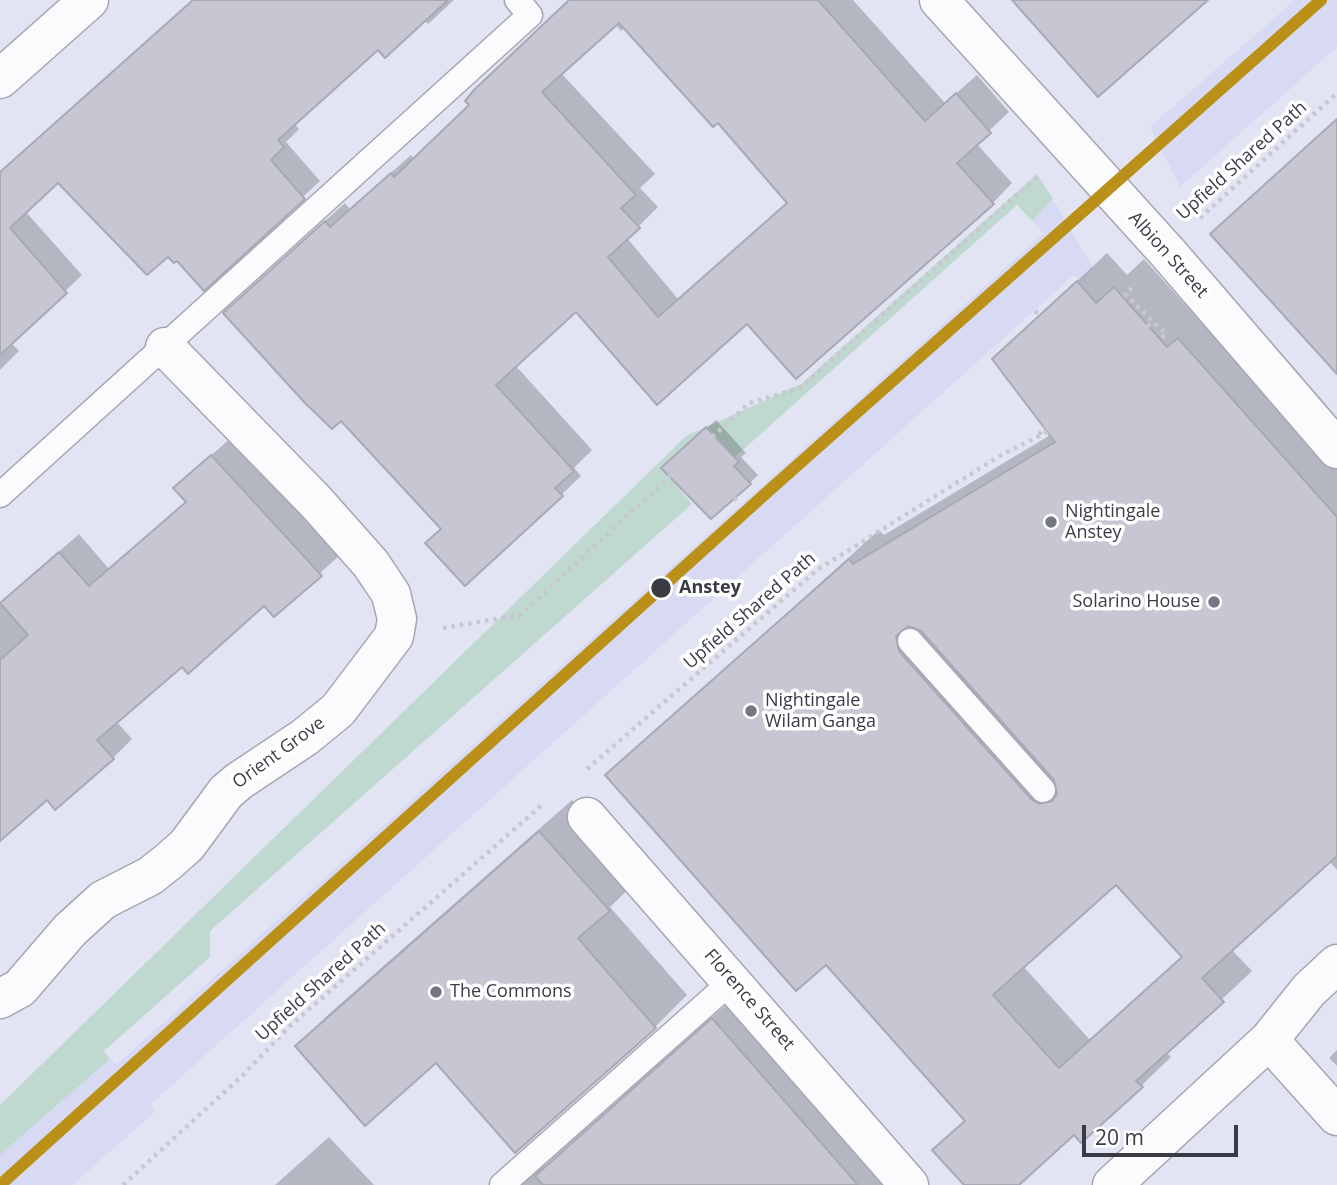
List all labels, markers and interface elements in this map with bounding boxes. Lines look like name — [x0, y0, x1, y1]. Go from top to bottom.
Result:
street label: Upfield Shared Path — [1173, 97, 1311, 225]
street label: Albion Street — [1124, 208, 1212, 302]
place label: Nightingale Anstey — [1065, 501, 1160, 544]
marker: Nightingale Anstey — [1043, 514, 1059, 530]
street label: Upfield Shared Path — [680, 548, 820, 674]
marker: Anstey — [649, 576, 673, 600]
place label: Anstey — [679, 577, 741, 599]
place label: Solarino House — [1072, 591, 1200, 613]
marker: Solarino House — [1206, 594, 1222, 610]
place label: Nightingale Wilam Ganga — [765, 690, 876, 732]
marker: Nightingale Wilam Ganga — [743, 703, 759, 719]
street label: Orient Grove — [229, 712, 329, 794]
street label: Upfield Shared Path — [252, 918, 390, 1046]
street label: Florence Street — [699, 945, 799, 1055]
place label: The Commons — [450, 981, 572, 1003]
marker: The Commons — [428, 984, 444, 1000]
scale bar — [1085, 1112, 1241, 1156]
text: 20 m — [1095, 1123, 1144, 1151]

